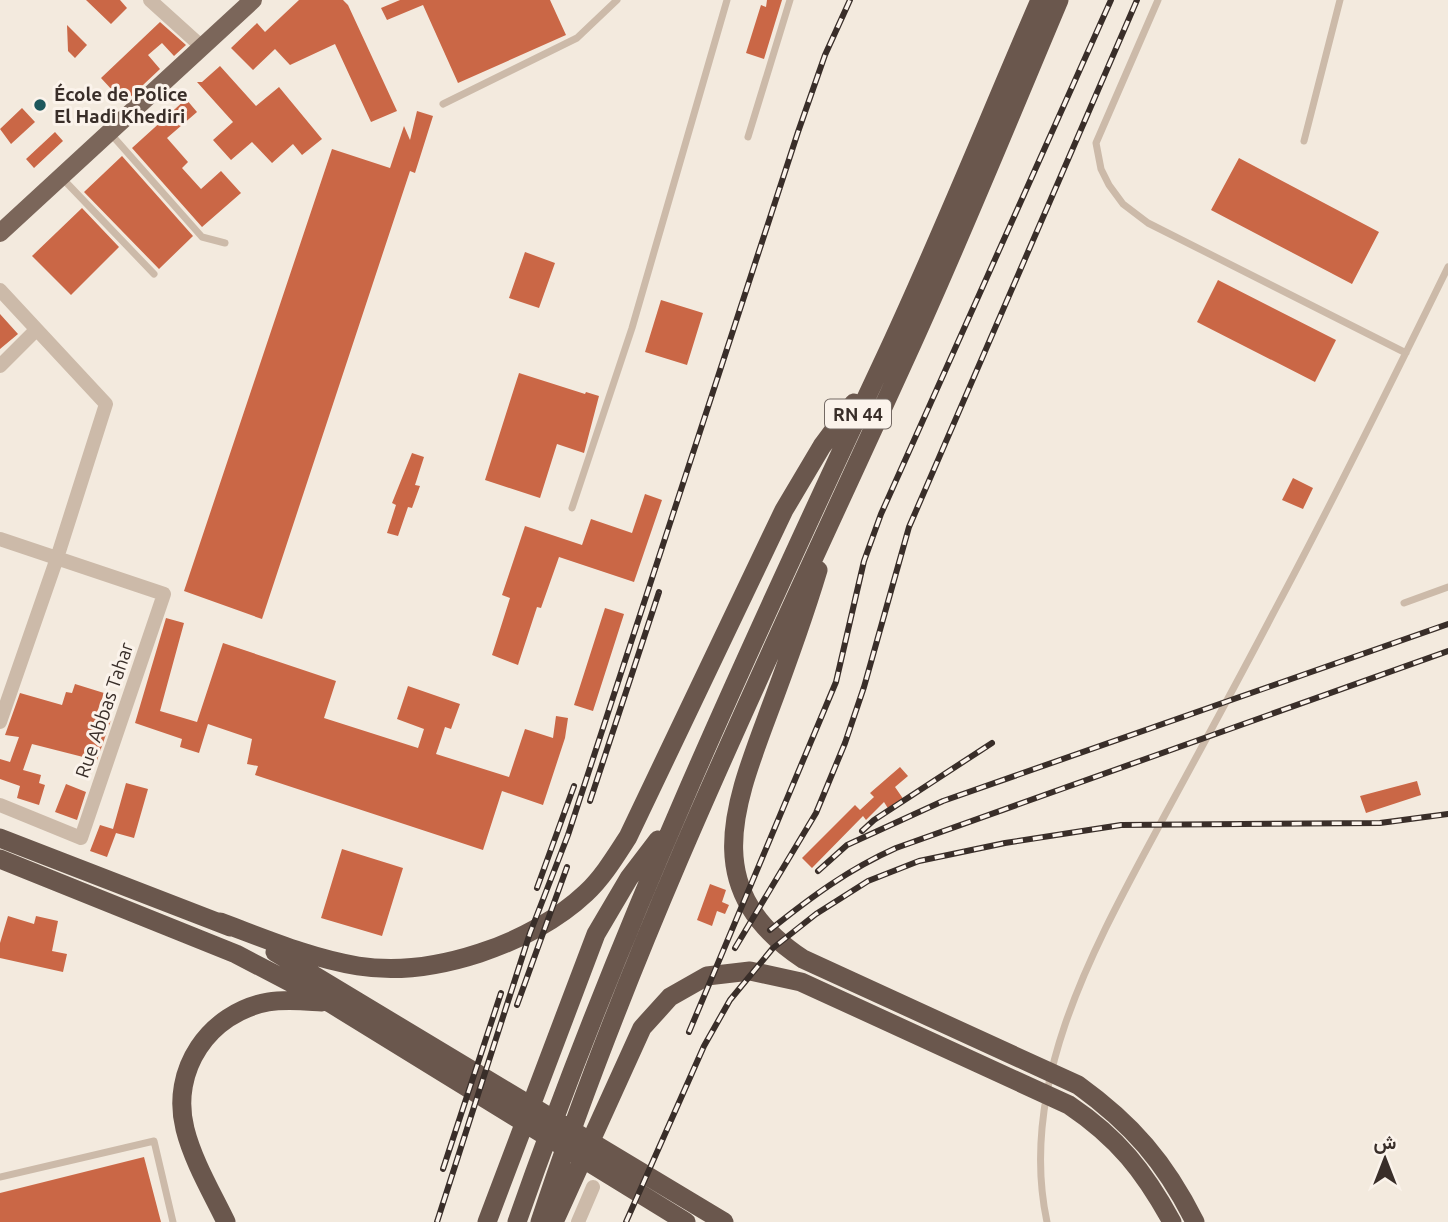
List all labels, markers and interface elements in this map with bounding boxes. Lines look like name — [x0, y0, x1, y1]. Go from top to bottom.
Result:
place label: École de Police El Hadi Khediri — [54, 83, 188, 127]
marker: École de Police El Hadi Khediri — [32, 97, 48, 113]
road number: RN 44 — [825, 400, 891, 428]
street label: Rue Abbas Tahar — [71, 639, 137, 781]
north arrow — [1350, 1124, 1420, 1194]
text: ش — [1374, 1131, 1397, 1154]

